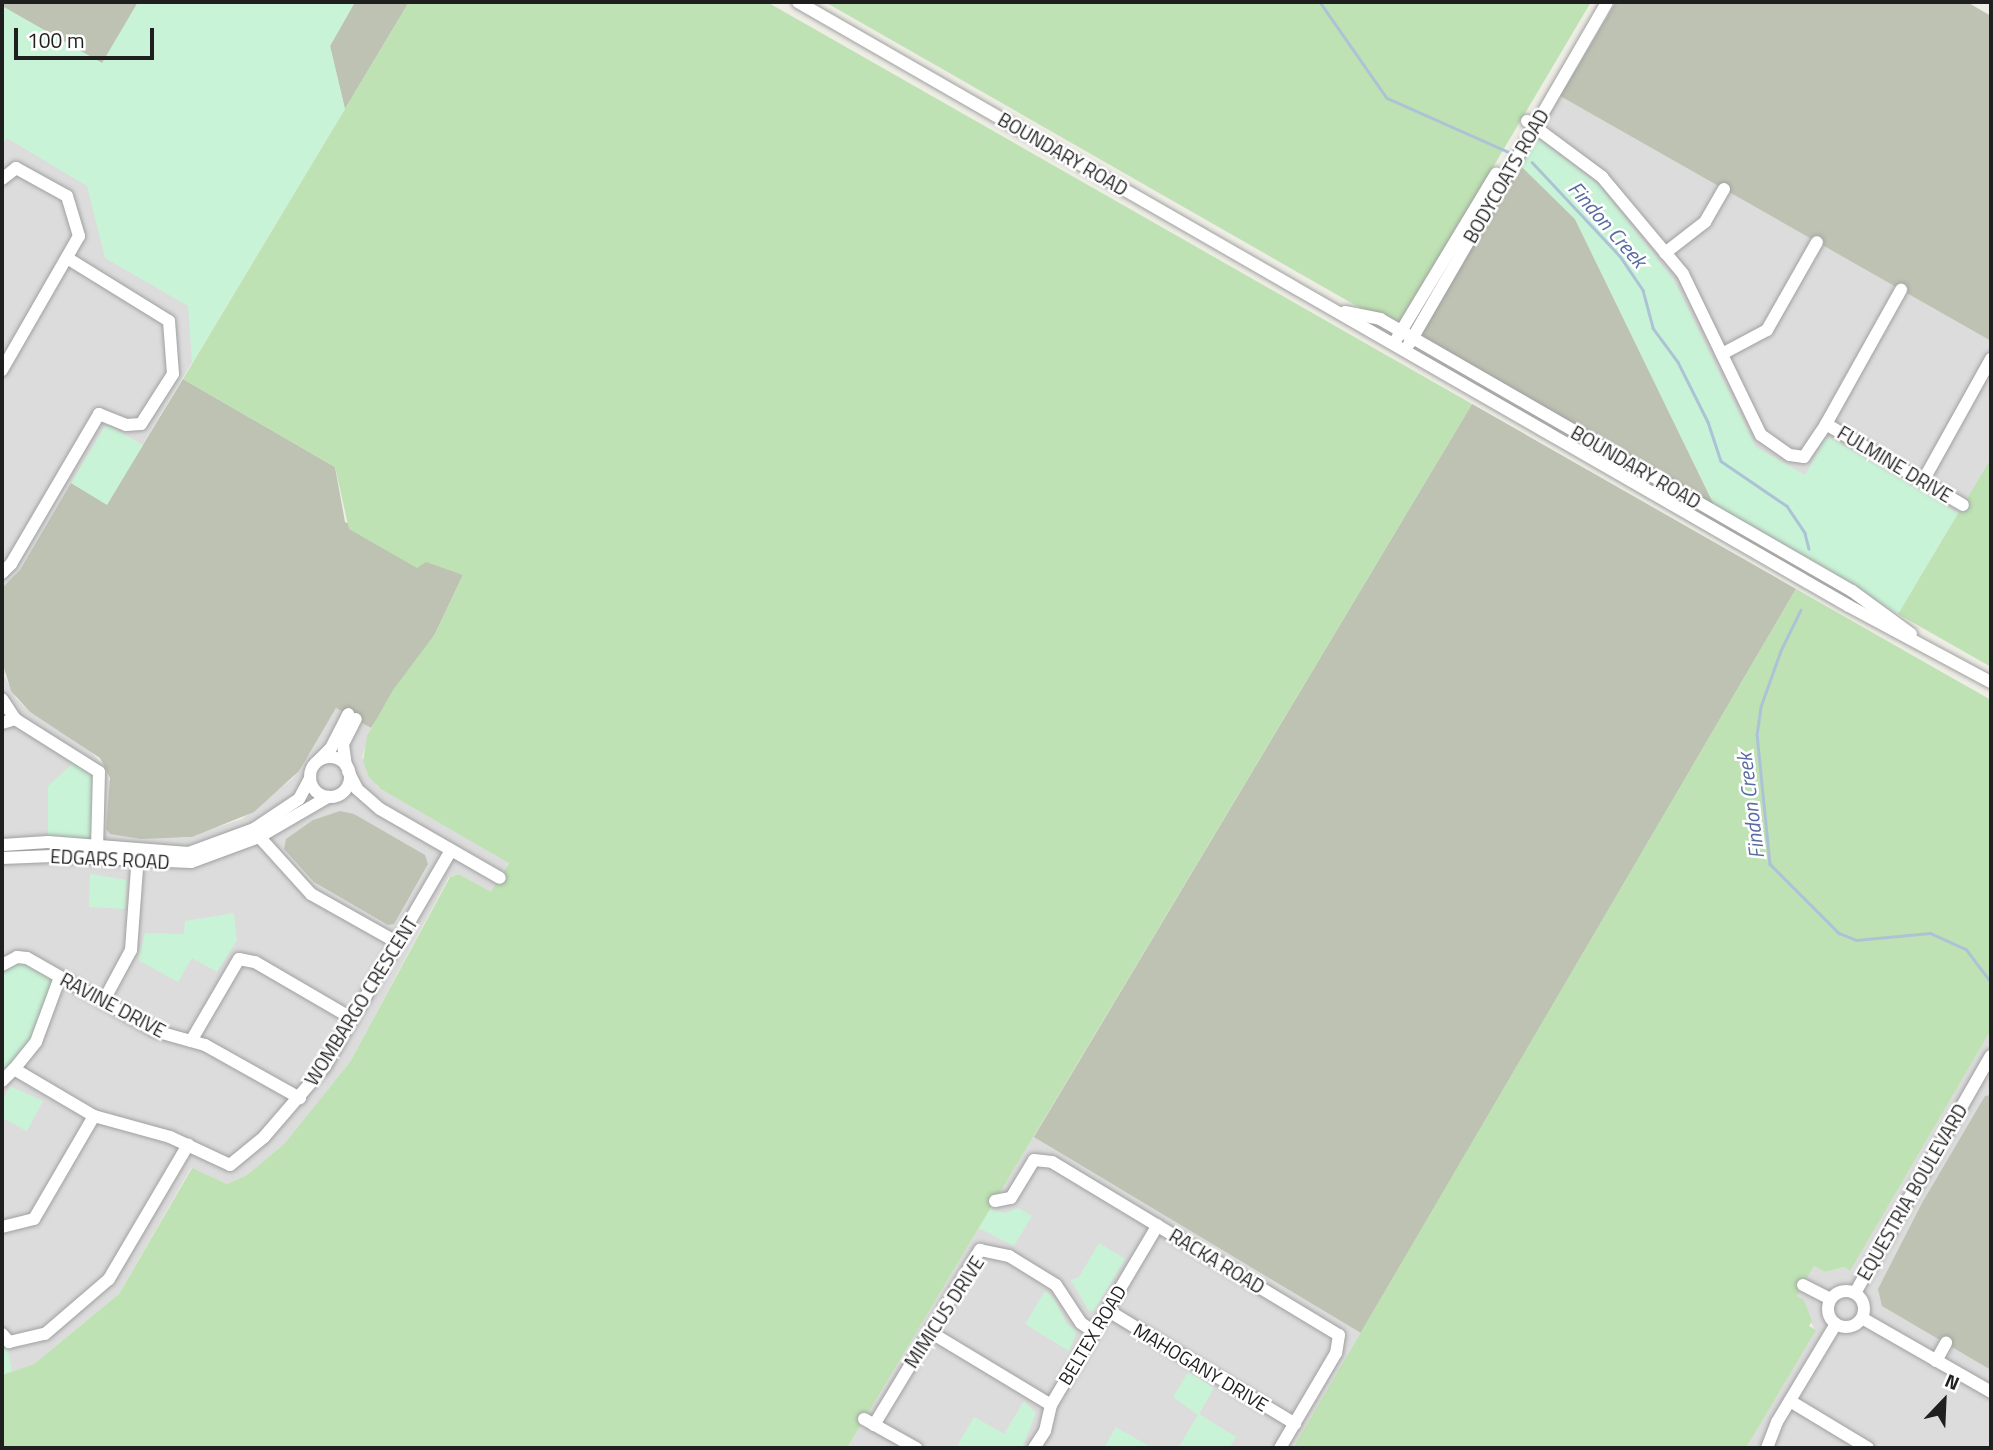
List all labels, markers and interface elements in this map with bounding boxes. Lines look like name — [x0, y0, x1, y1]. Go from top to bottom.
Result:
scale bar — [18, 14, 158, 58]
text: 100 m — [27, 24, 84, 56]
street label: BODYCOATS ROAD — [1458, 105, 1554, 247]
street label: BOUNDARY ROAD — [994, 108, 1132, 200]
water label: Findon Creek — [1564, 176, 1652, 272]
street label: BOUNDARY ROAD — [1567, 421, 1705, 513]
street label: FULMINE DRIVE — [1834, 421, 1956, 507]
water label: Findon Creek — [1731, 752, 1769, 860]
street label: EDGARS ROAD — [50, 844, 170, 874]
street label: WOMBARGO CRESCENT — [300, 912, 422, 1090]
street label: RAVINE DRIVE — [57, 968, 169, 1042]
street label: EQUESTRIA BOULEVARD — [1852, 1100, 1972, 1284]
street label: RACKA ROAD — [1165, 1224, 1269, 1298]
street label: MIMICUS DRIVE — [899, 1252, 989, 1372]
street label: BELTEX ROAD — [1053, 1281, 1131, 1389]
street label: MAHOGANY DRIVE — [1130, 1318, 1272, 1416]
text: N — [1941, 1365, 1964, 1397]
north arrow — [1909, 1366, 1979, 1436]

